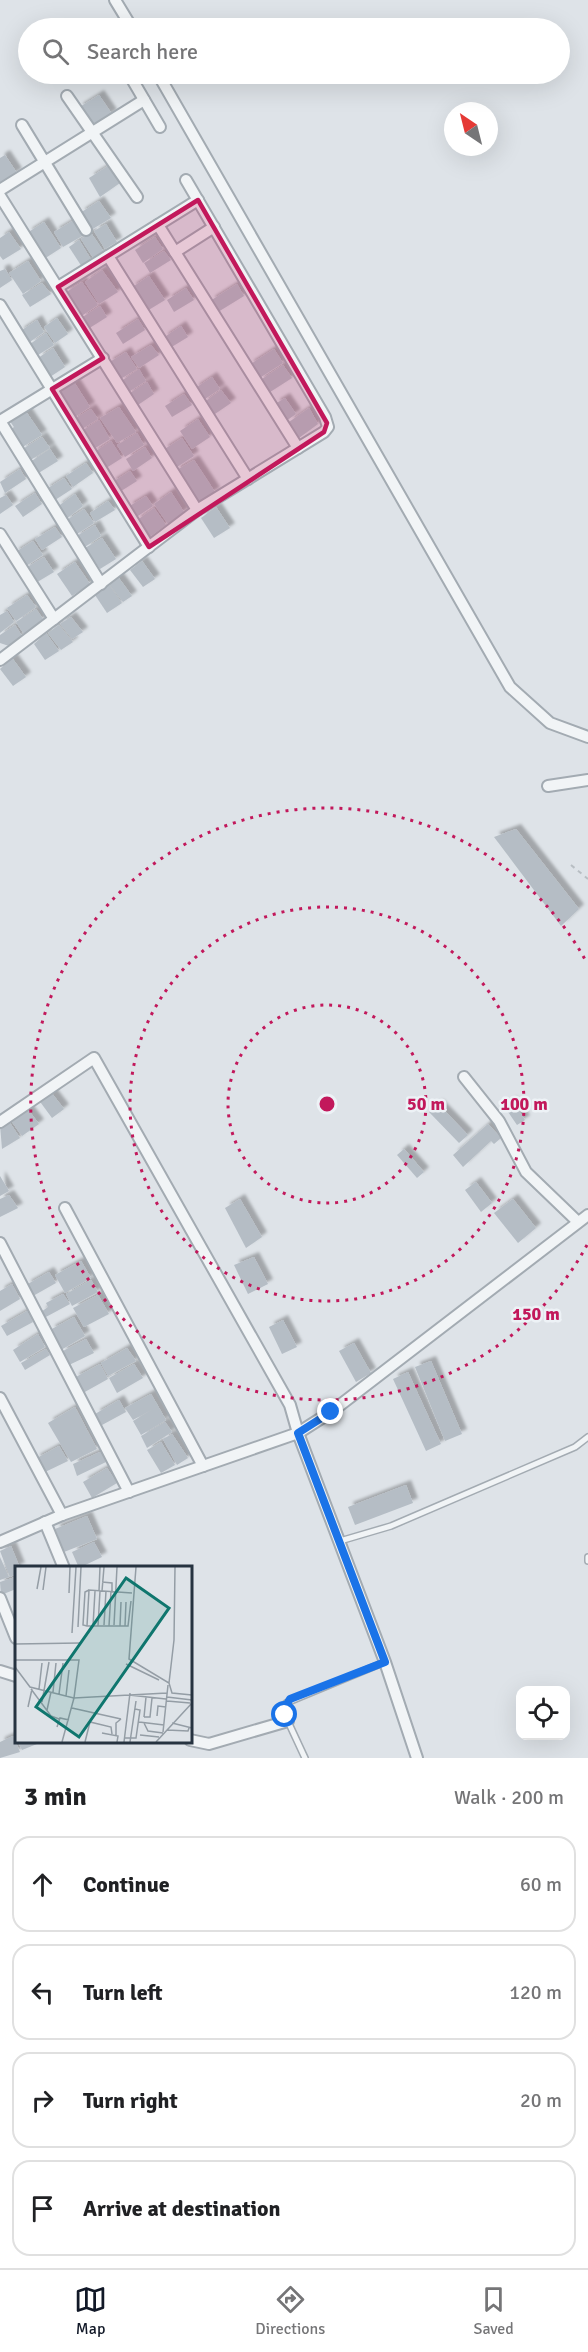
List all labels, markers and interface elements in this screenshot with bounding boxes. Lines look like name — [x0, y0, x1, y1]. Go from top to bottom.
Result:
search box — [18, 18, 570, 84]
icon: search — [39, 35, 72, 68]
text: Search here — [87, 38, 198, 65]
north arrow — [444, 102, 498, 156]
text: 50 m — [407, 1093, 445, 1115]
text: 100 m — [500, 1093, 548, 1115]
centre of rings — [317, 1094, 337, 1114]
text: 150 m — [512, 1303, 560, 1325]
route end — [317, 1398, 343, 1424]
inset map — [15, 1566, 192, 1743]
map controls — [516, 1686, 570, 1740]
button: locate — [516, 1686, 570, 1740]
route start — [271, 1701, 297, 1727]
text: 3 min — [24, 1781, 87, 1813]
text: Walk · 200 m — [454, 1785, 564, 1810]
icon: ahead — [26, 1868, 59, 1901]
text: Continue — [83, 1871, 170, 1898]
text: 60 m — [520, 1872, 562, 1897]
icon: left — [26, 1976, 59, 2009]
text: Turn left — [83, 1979, 163, 2006]
text: 120 m — [509, 1980, 562, 2005]
icon: right — [26, 2084, 59, 2117]
text: Turn right — [83, 2087, 178, 2114]
text: 20 m — [520, 2088, 562, 2113]
icon: arrive — [26, 2192, 59, 2225]
text: Arrive at destination — [83, 2195, 280, 2222]
tab: Map — [74, 2283, 107, 2339]
tab: Directions — [255, 2283, 325, 2339]
tab: Saved — [474, 2283, 514, 2339]

